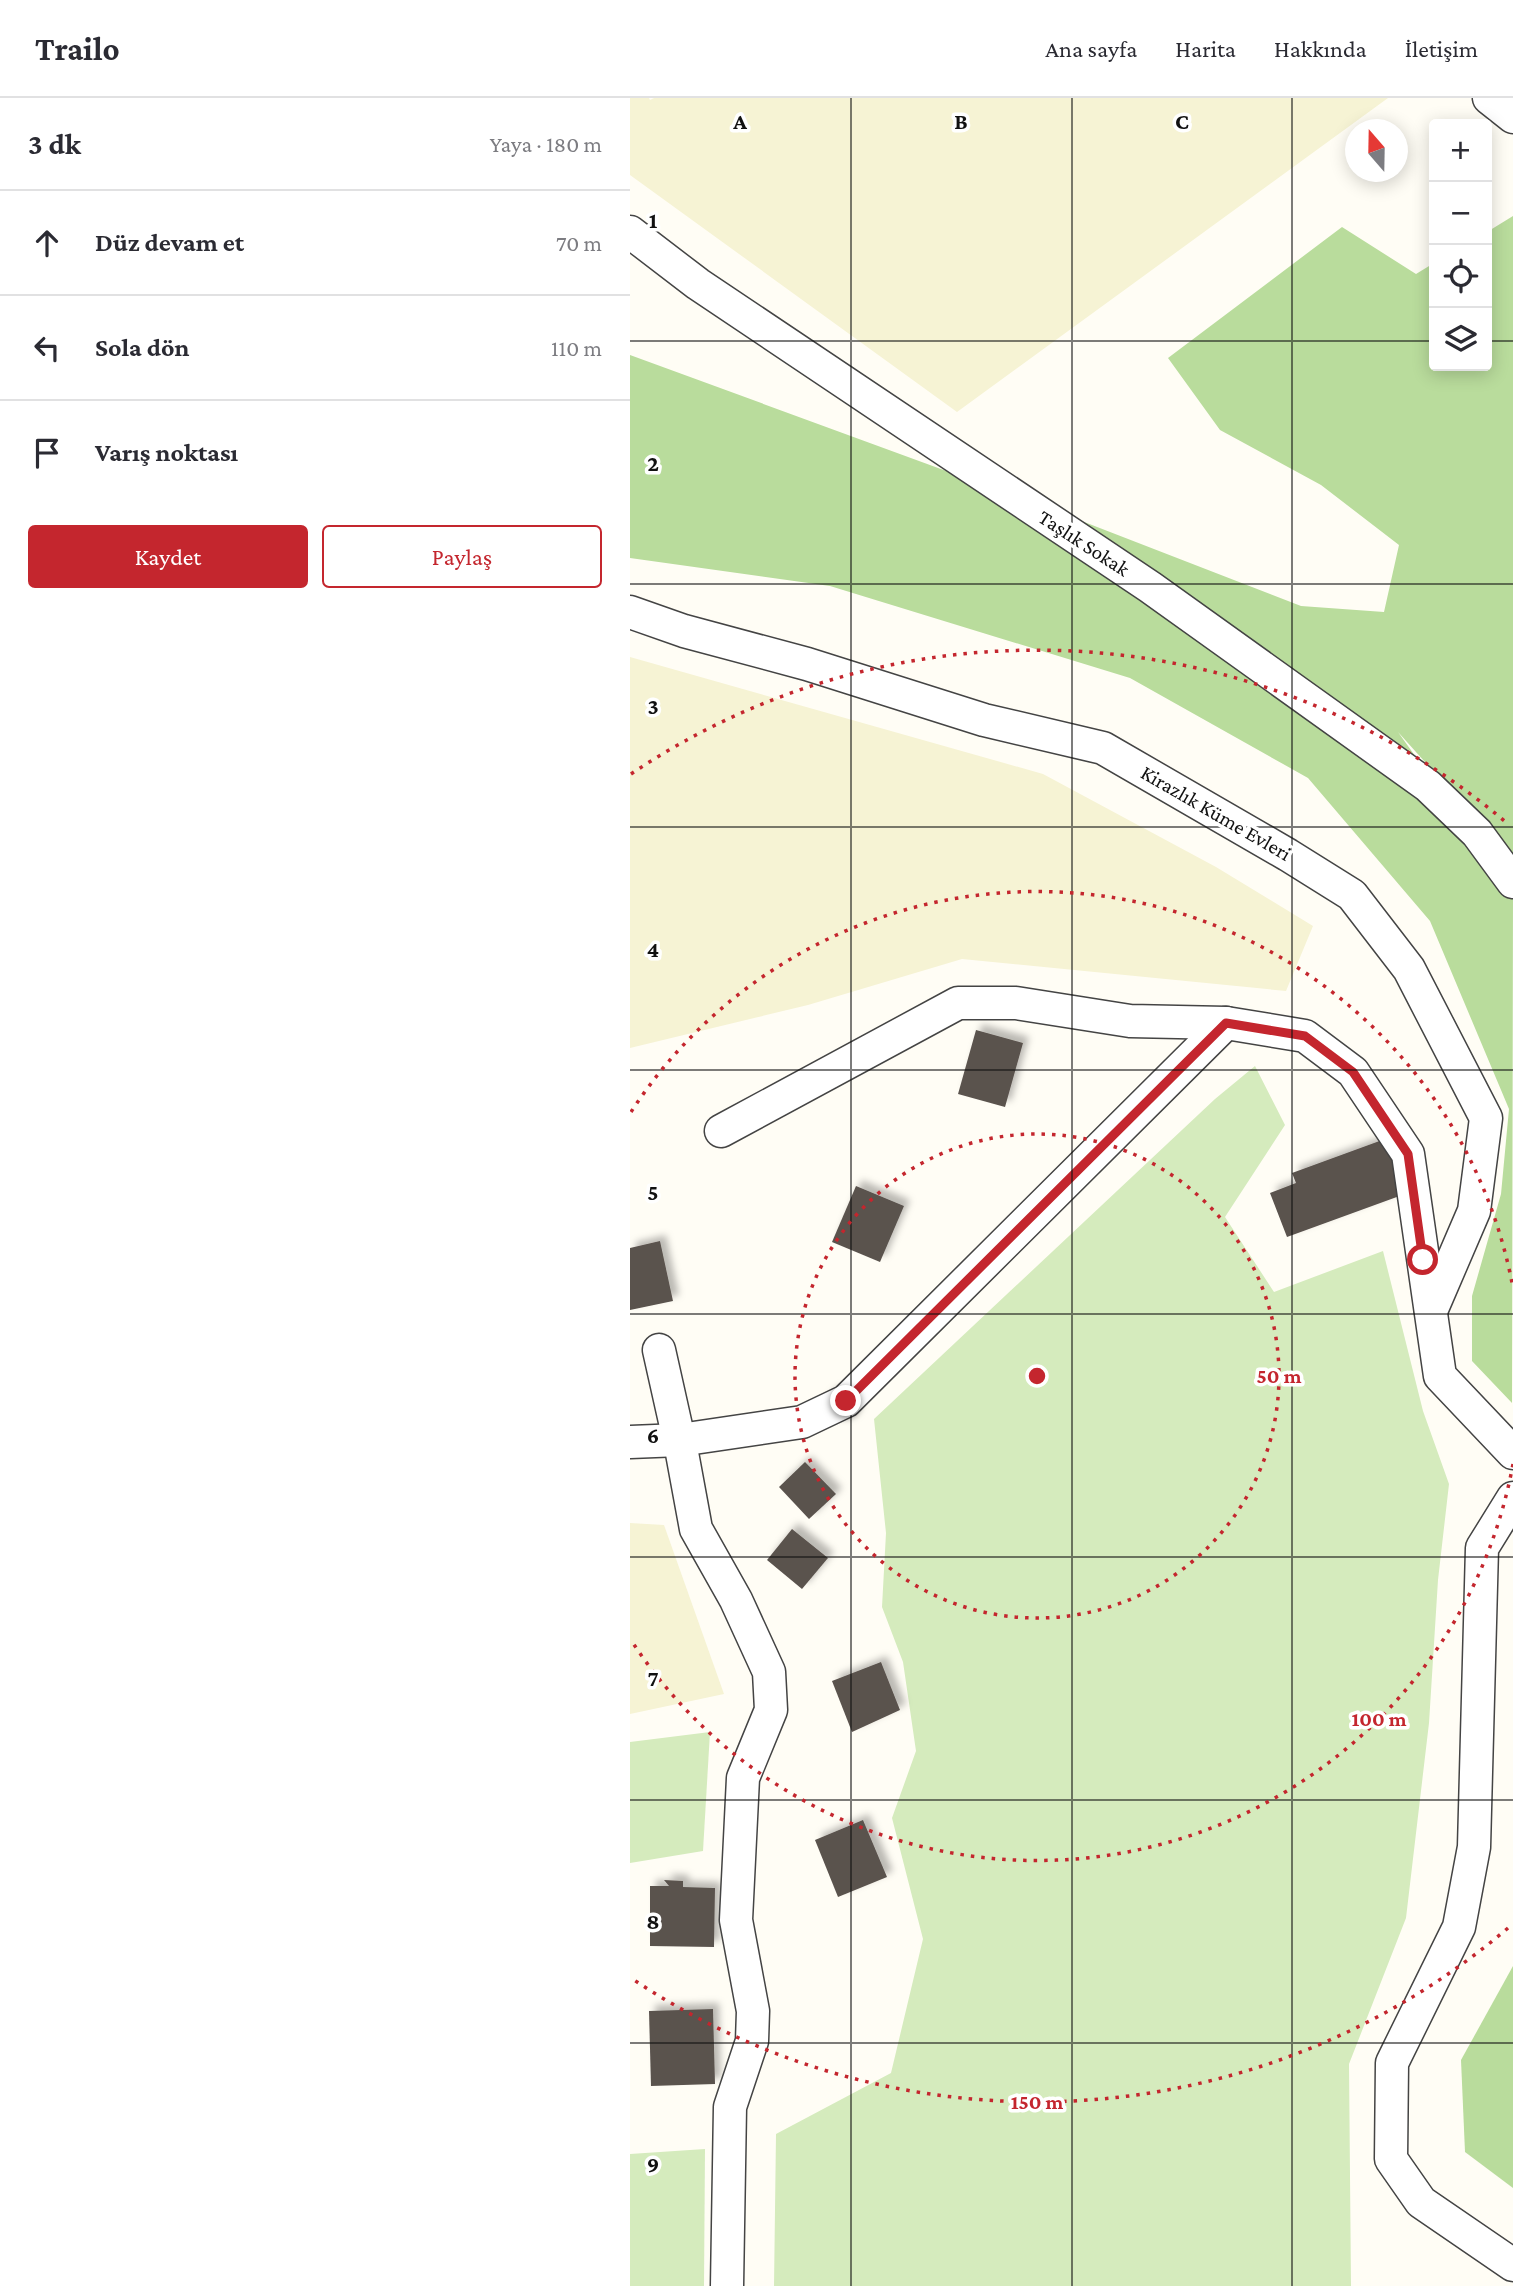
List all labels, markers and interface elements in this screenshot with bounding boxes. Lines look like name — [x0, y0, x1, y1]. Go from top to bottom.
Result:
text: Trailo — [35, 30, 120, 67]
text: Ana sayfa — [1045, 35, 1137, 62]
text: Harita — [1175, 35, 1236, 62]
text: Hakkında — [1274, 35, 1367, 62]
text: İletişim — [1405, 35, 1478, 62]
text: A — [732, 108, 747, 134]
text: B — [954, 108, 968, 134]
text: C — [1175, 108, 1189, 134]
north arrow — [1345, 119, 1408, 182]
map controls — [1429, 119, 1492, 371]
button: + — [1429, 119, 1492, 182]
text: 3 dk — [28, 127, 81, 160]
text: Yaya · 180 m — [490, 131, 602, 157]
button: − — [1429, 182, 1492, 245]
text: 1 — [649, 207, 658, 233]
icon: ahead — [28, 224, 66, 262]
text: Düz devam et — [95, 228, 244, 257]
text: 70 m — [556, 230, 602, 256]
button: locate — [1429, 245, 1492, 308]
button: layers — [1429, 308, 1492, 371]
icon: left — [28, 329, 66, 367]
text: Sola dön — [95, 333, 189, 362]
text: 110 m — [551, 335, 602, 361]
icon: arrive — [28, 434, 66, 472]
text: Varış noktası — [95, 438, 238, 467]
text: 2 — [647, 450, 659, 476]
street label: Taşlık Sokak — [1034, 505, 1134, 581]
button: Kaydet — [28, 525, 308, 588]
button: Paylaş — [322, 525, 602, 588]
text: 3 — [647, 693, 659, 719]
street label: Kirazlık Küme Evleri — [1137, 760, 1296, 866]
text: 4 — [647, 936, 659, 962]
text: 5 — [647, 1179, 659, 1205]
route start — [1407, 1244, 1438, 1275]
centre of rings — [1025, 1364, 1049, 1388]
text: 50 m — [1257, 1364, 1302, 1388]
route end — [830, 1385, 861, 1416]
text: 6 — [647, 1422, 659, 1448]
text: 7 — [647, 1665, 659, 1691]
text: 100 m — [1351, 1707, 1407, 1731]
text: 8 — [646, 1908, 660, 1934]
text: 150 m — [1011, 2090, 1064, 2114]
text: 9 — [647, 2151, 659, 2177]

